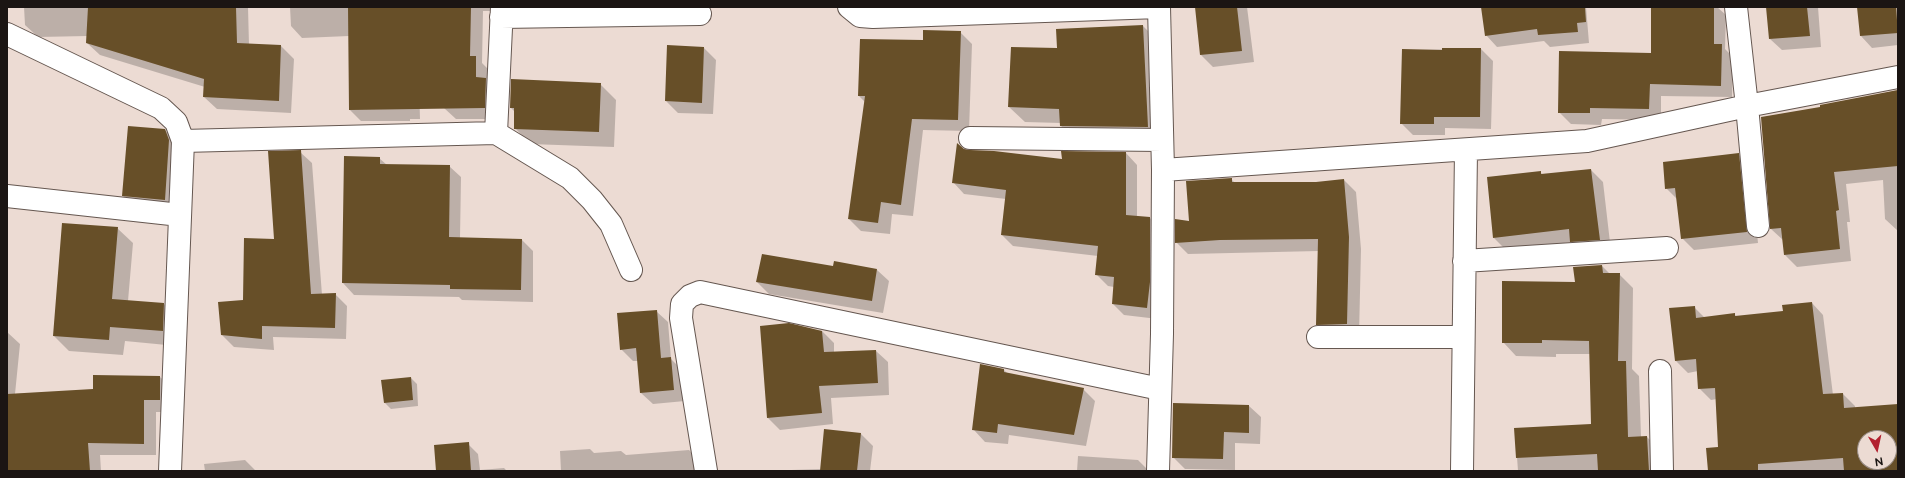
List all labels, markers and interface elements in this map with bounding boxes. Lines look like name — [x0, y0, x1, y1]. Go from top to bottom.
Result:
north arrow — [1857, 430, 1897, 470]
text: N — [1874, 454, 1884, 468]

